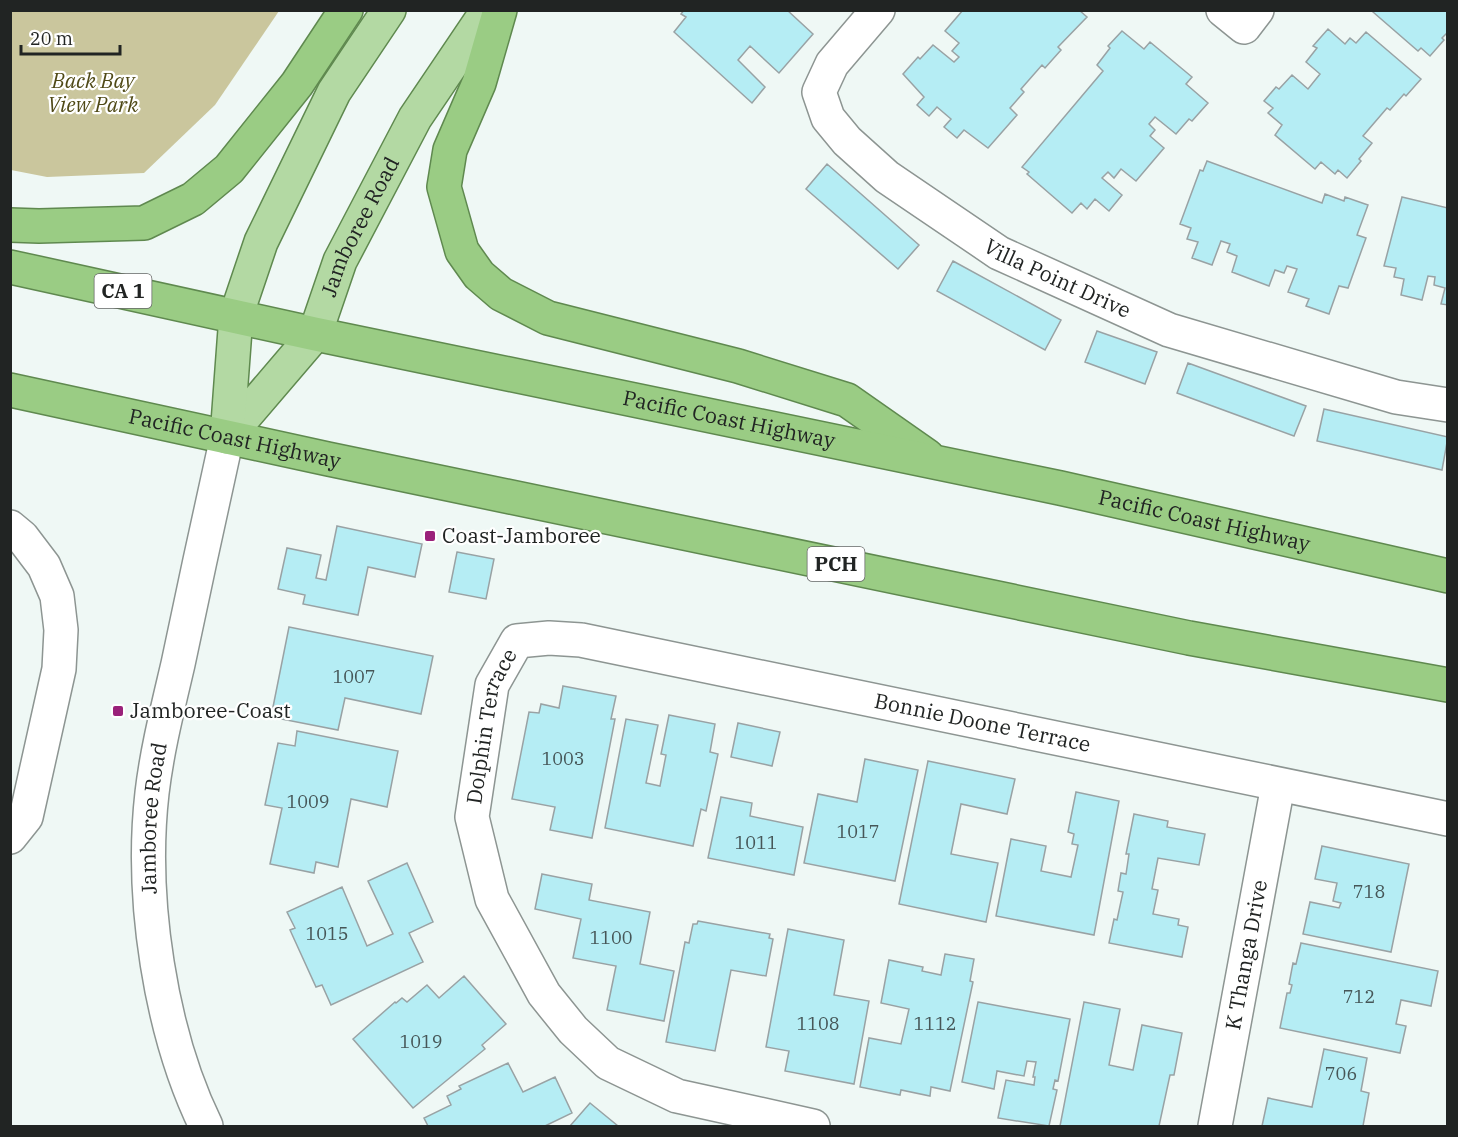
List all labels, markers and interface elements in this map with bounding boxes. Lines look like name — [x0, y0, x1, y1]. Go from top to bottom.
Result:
scale bar — [21, 18, 120, 56]
text: 20 m — [30, 27, 73, 50]
park label: Back Bay View Park — [48, 66, 139, 118]
street label: Jamboree Road — [314, 151, 405, 300]
street label: Villa Point Drive — [979, 232, 1136, 324]
road number: CA 1 — [94, 274, 152, 308]
street label: Pacific Coast Highway — [620, 383, 839, 454]
street label: Pacific Coast Highway — [126, 401, 344, 474]
street label: Pacific Coast Highway — [1096, 482, 1314, 557]
place label: Coast-Jamboree — [442, 521, 601, 549]
marker: Coast-Jamboree — [423, 529, 437, 543]
road number: PCH — [808, 547, 864, 581]
street label: Dolphin Terrace — [459, 643, 523, 806]
house number: 1007 — [332, 665, 376, 688]
street label: Bonnie Doone Terrace — [872, 686, 1093, 758]
place label: Jamboree-Coast — [130, 696, 291, 724]
marker: Jamboree-Coast — [111, 704, 125, 718]
street label: Jamboree Road — [134, 740, 173, 895]
house number: 1003 — [541, 747, 585, 770]
house number: 1009 — [286, 790, 330, 813]
house number: 1017 — [836, 820, 880, 843]
house number: 1011 — [734, 831, 778, 854]
street label: K Thanga Drive — [1218, 877, 1273, 1032]
house number: 718 — [1353, 880, 1385, 903]
house number: 1015 — [305, 922, 349, 945]
house number: 1100 — [589, 926, 633, 949]
house number: 712 — [1343, 985, 1375, 1008]
house number: 1108 — [796, 1012, 840, 1035]
house number: 1112 — [913, 1012, 957, 1035]
house number: 1019 — [399, 1030, 443, 1053]
house number: 706 — [1325, 1062, 1357, 1085]

